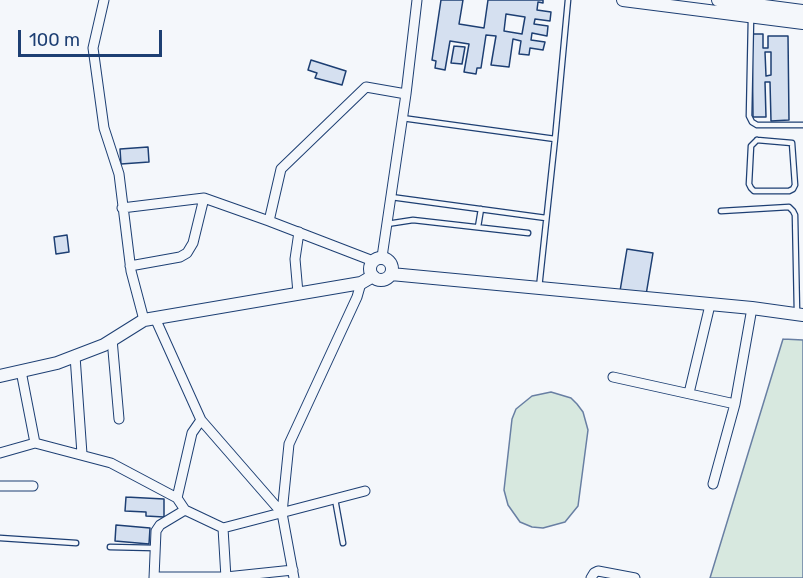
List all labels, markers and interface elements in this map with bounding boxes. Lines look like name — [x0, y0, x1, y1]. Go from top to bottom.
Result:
scale bar — [21, 18, 165, 56]
text: 100 m — [29, 29, 80, 51]

